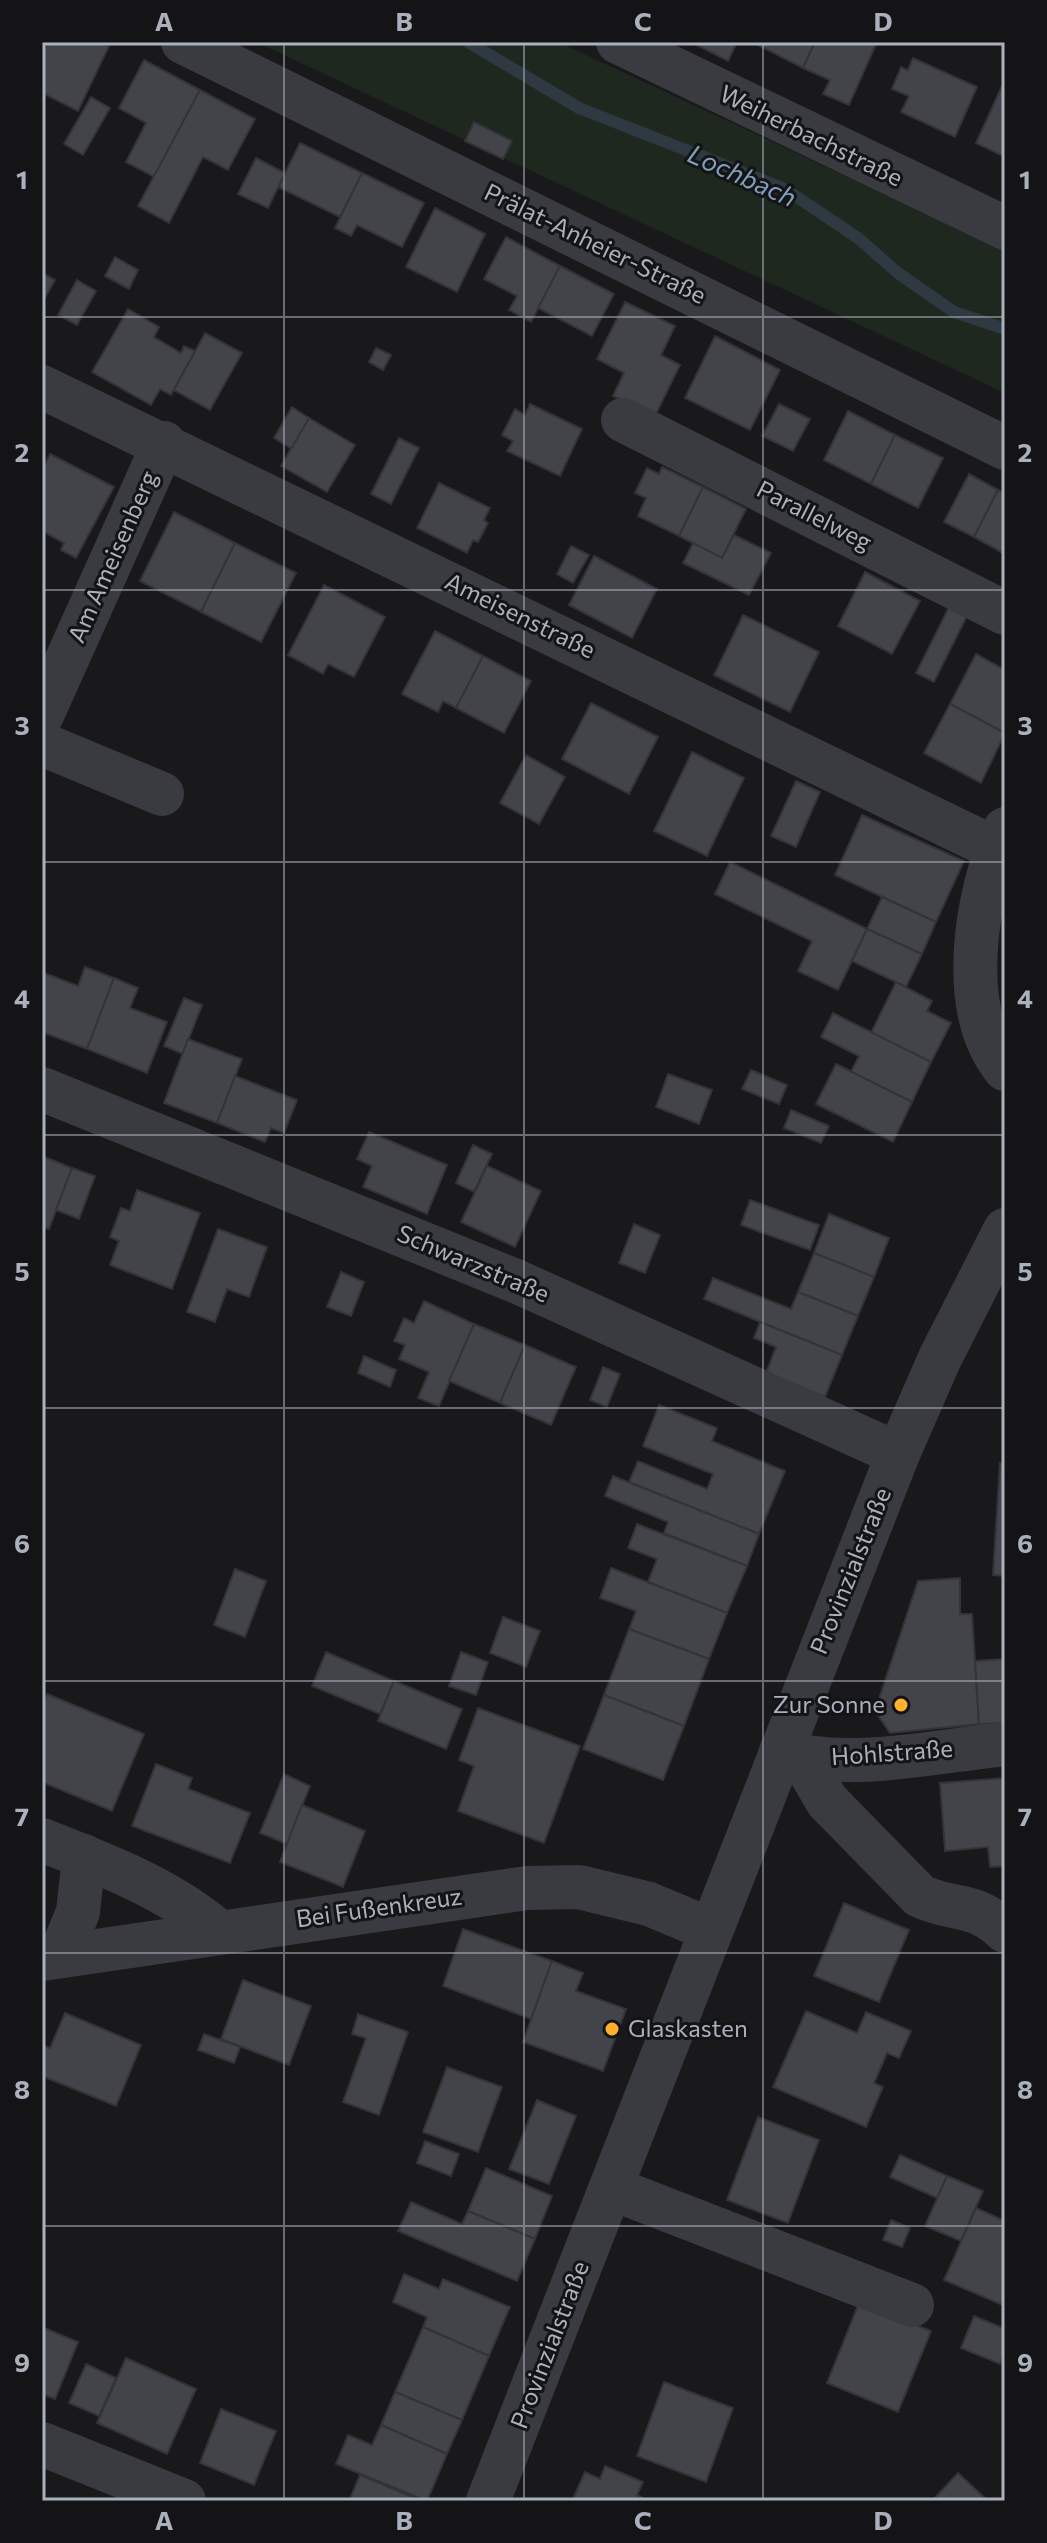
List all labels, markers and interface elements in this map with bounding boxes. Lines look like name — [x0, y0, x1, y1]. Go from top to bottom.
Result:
text: A — [155, 5, 174, 36]
text: B — [395, 5, 413, 36]
text: C — [634, 5, 652, 36]
text: D — [873, 5, 893, 36]
street label: Weiherbachstraße — [716, 78, 908, 191]
water label: Lochbach — [684, 137, 801, 212]
text: 1 — [16, 163, 28, 194]
text: 1 — [1019, 163, 1031, 194]
street label: Prälat-Anheier-Straße — [480, 176, 711, 309]
text: 2 — [15, 436, 29, 467]
text: 2 — [1018, 436, 1032, 467]
street label: Am Ameisenberg — [61, 466, 163, 647]
street label: Parallelweg — [752, 473, 877, 556]
street label: Ameisenstraße — [441, 566, 600, 664]
text: 3 — [14, 709, 30, 740]
text: 3 — [1017, 709, 1033, 740]
text: 4 — [14, 982, 30, 1013]
text: 4 — [1017, 982, 1033, 1013]
street label: Schwarzstraße — [393, 1218, 554, 1308]
text: 5 — [14, 1255, 30, 1286]
text: 5 — [1017, 1255, 1033, 1286]
street label: Provinzialstraße — [803, 1483, 896, 1658]
text: 6 — [14, 1527, 30, 1558]
text: 6 — [1017, 1527, 1033, 1558]
place label: Zur Sonne — [773, 1689, 885, 1718]
marker: Zur Sonne — [892, 1696, 910, 1714]
street label: Hohlstraße — [830, 1733, 954, 1770]
text: 7 — [15, 1800, 29, 1831]
text: 7 — [1018, 1800, 1032, 1831]
street label: Bei Fußenkreuz — [294, 1881, 463, 1932]
place label: Glaskasten — [628, 2013, 748, 2042]
marker: Glaskasten — [603, 2020, 621, 2038]
text: 8 — [14, 2073, 30, 2104]
text: 8 — [1017, 2073, 1033, 2104]
street label: Provinzialstraße — [503, 2257, 594, 2432]
text: 9 — [14, 2346, 30, 2377]
text: 9 — [1017, 2346, 1033, 2377]
text: A — [155, 2504, 174, 2535]
text: B — [395, 2504, 413, 2535]
text: C — [634, 2504, 652, 2535]
text: D — [873, 2504, 893, 2535]

